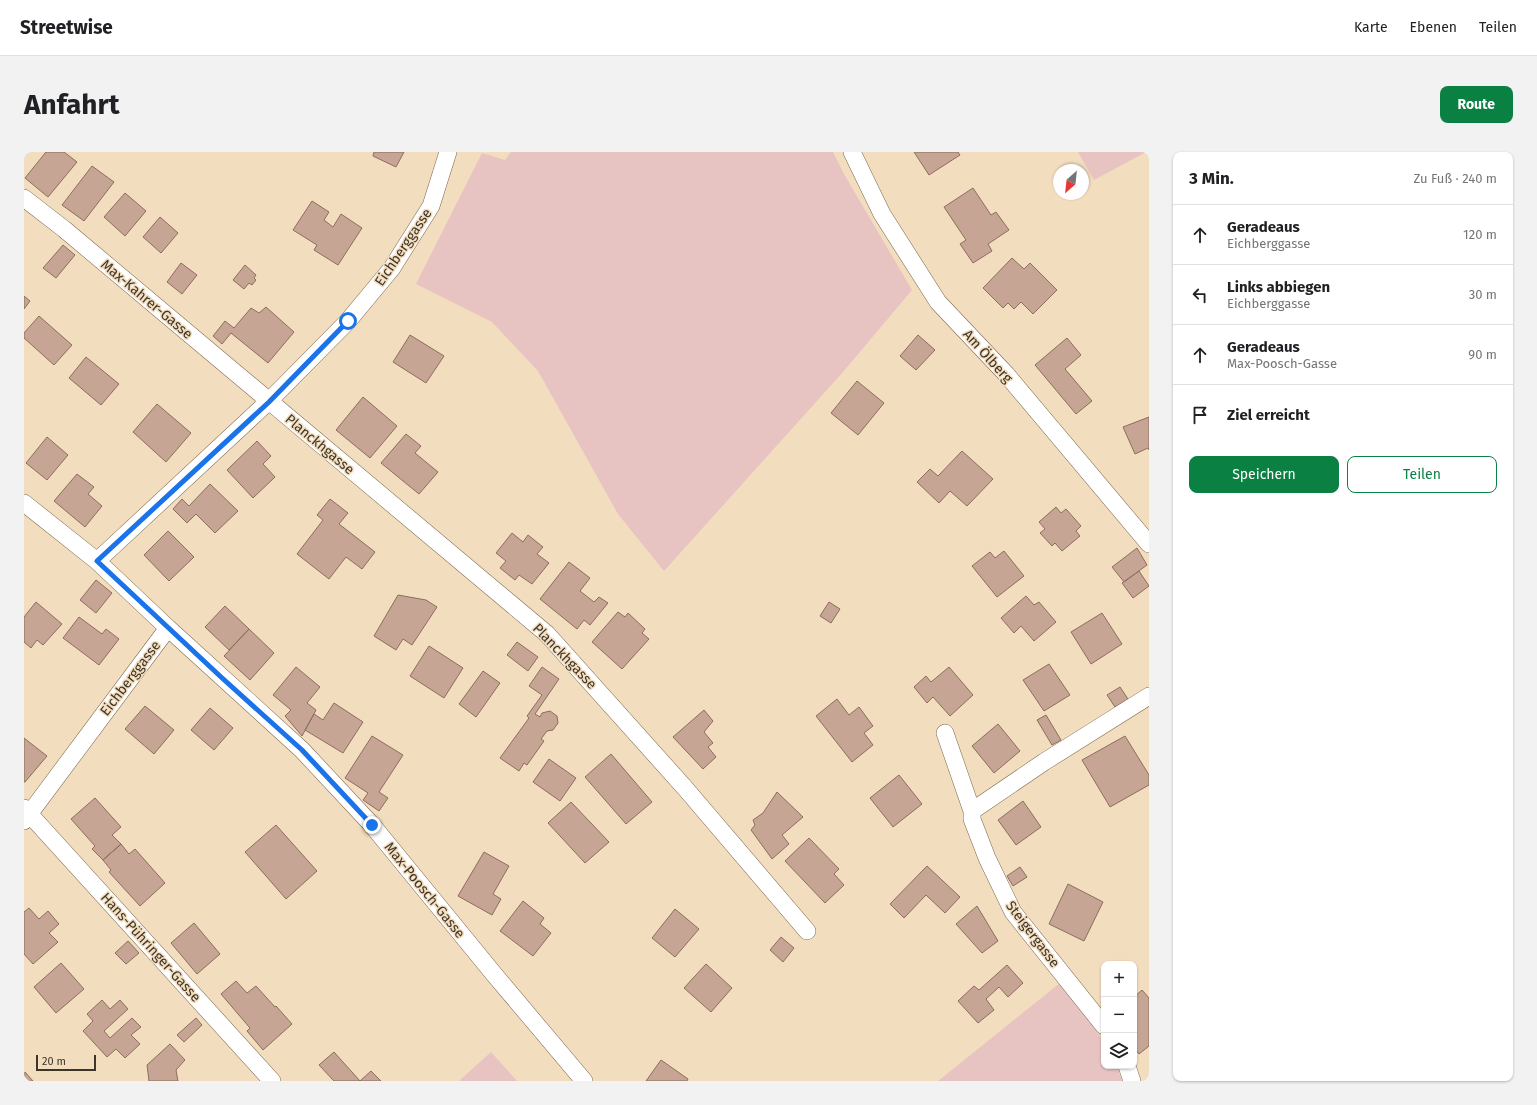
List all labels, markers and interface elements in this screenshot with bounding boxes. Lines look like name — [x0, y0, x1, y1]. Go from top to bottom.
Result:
text: Streetwise — [20, 16, 113, 39]
text: Karte — [1354, 19, 1388, 36]
text: Ebenen — [1410, 19, 1457, 36]
text: Teilen — [1479, 19, 1517, 36]
button: Route — [1440, 86, 1513, 123]
text: Anfahrt — [24, 88, 120, 121]
north arrow — [1053, 164, 1089, 200]
text: 3 Min. — [1189, 168, 1234, 189]
text: Zu Fuß · 240 m — [1413, 171, 1497, 186]
street label: Eichberggasse — [371, 205, 436, 289]
text: Geradeaus — [1227, 218, 1300, 236]
icon: ahead — [1189, 224, 1211, 246]
text: 120 m — [1463, 227, 1497, 242]
text: Eichberggasse — [1227, 236, 1310, 251]
street label: Max-Kahrer-Gasse — [97, 256, 196, 343]
text: Links abbiegen — [1227, 278, 1330, 296]
icon: left — [1189, 284, 1211, 306]
text: 30 m — [1469, 287, 1497, 302]
text: Eichberggasse — [1227, 296, 1310, 311]
route start — [339, 312, 357, 330]
street label: Am Ölberg — [959, 325, 1017, 387]
text: Geradeaus — [1227, 338, 1300, 356]
icon: ahead — [1189, 344, 1211, 366]
text: 90 m — [1468, 347, 1497, 362]
text: Max-Poosch-Gasse — [1227, 356, 1337, 371]
icon: arrive — [1189, 404, 1211, 426]
text: Ziel erreicht — [1227, 406, 1310, 424]
street label: Planckhgasse — [282, 411, 358, 478]
button: Speichern — [1189, 456, 1339, 493]
button: Teilen — [1347, 456, 1497, 493]
street label: Planckhgasse — [529, 620, 600, 693]
street label: Eichberggasse — [97, 637, 164, 719]
route end — [363, 816, 381, 834]
street label: Max-Poosch-Gasse — [381, 839, 468, 942]
street label: Hans-Pühringer-Gasse — [97, 889, 204, 1005]
street label: Steigergasse — [1002, 898, 1063, 971]
map controls — [1101, 961, 1137, 1069]
button: + — [1101, 961, 1137, 997]
button: − — [1101, 997, 1137, 1033]
button: layers — [1101, 1033, 1137, 1069]
scale bar — [36, 1053, 96, 1072]
text: 20 m — [42, 1055, 66, 1068]

